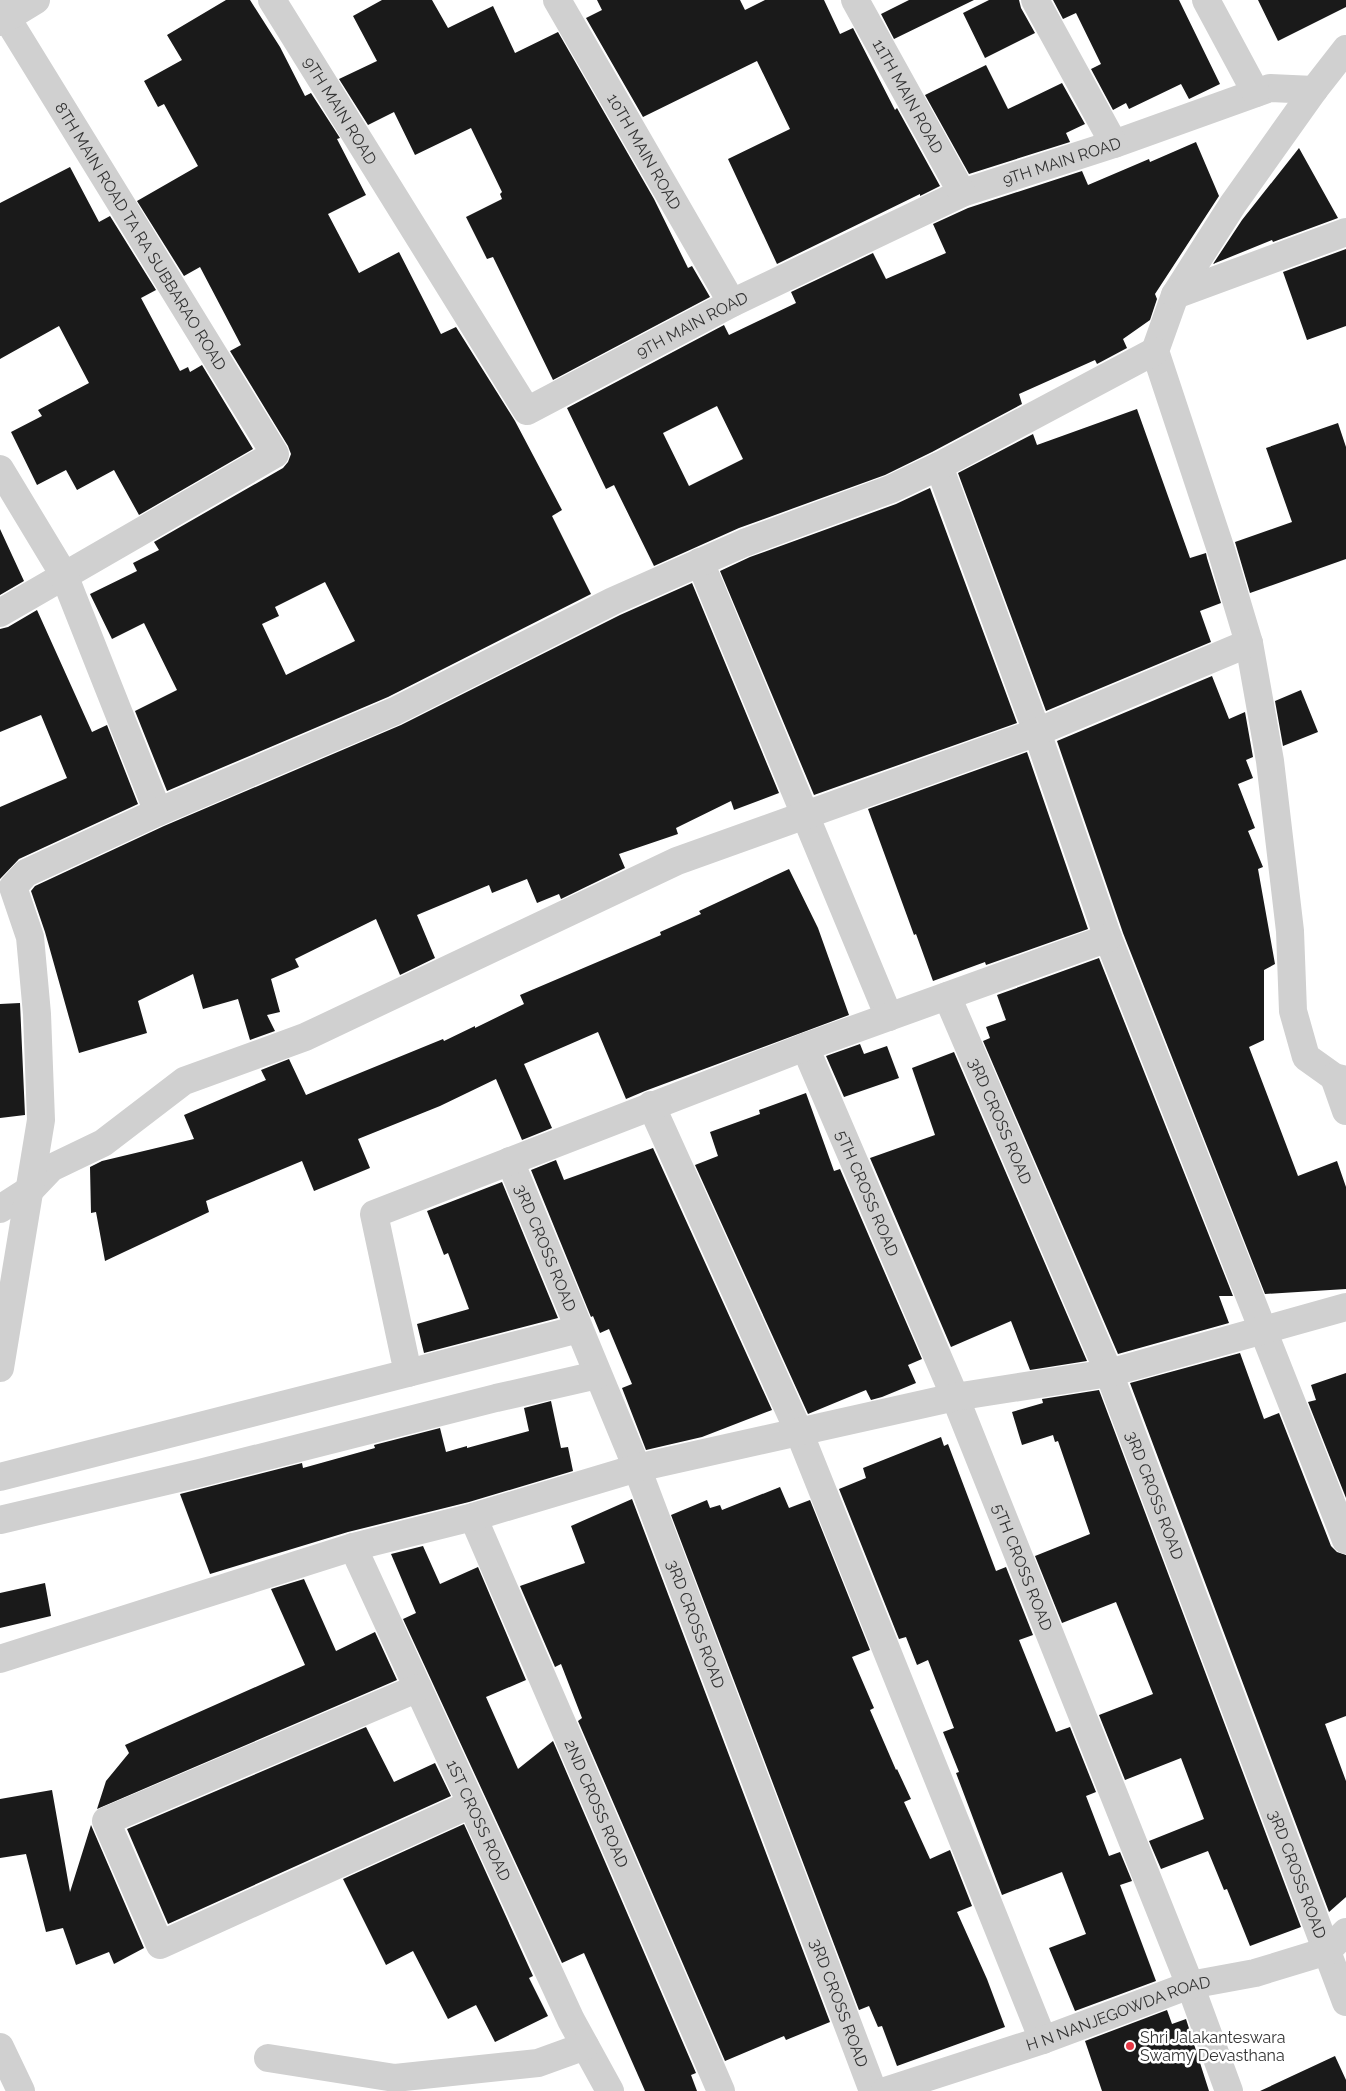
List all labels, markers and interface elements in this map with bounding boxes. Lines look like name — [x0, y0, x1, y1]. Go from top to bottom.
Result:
street label: 11TH MAIN ROAD — [869, 36, 947, 157]
street label: 9TH MAIN ROAD — [299, 53, 381, 168]
street label: 10TH MAIN ROAD — [603, 90, 685, 213]
street label: 8TH MAIN ROAD TA RA SUBBARAO ROAD — [51, 99, 230, 374]
street label: 9TH MAIN ROAD — [1000, 133, 1124, 189]
street label: 9TH MAIN ROAD — [633, 288, 751, 362]
street label: 3RD CROSS ROAD — [965, 1055, 1036, 1187]
street label: 5TH CROSS ROAD — [832, 1127, 903, 1259]
street label: 3RD CROSS ROAD — [511, 1182, 580, 1314]
street label: 3RD CROSS ROAD — [1122, 1429, 1187, 1562]
street label: 5TH CROSS ROAD — [989, 1501, 1056, 1634]
street label: 3RD CROSS ROAD — [663, 1557, 729, 1691]
street label: 2ND CROSS ROAD — [560, 1737, 632, 1871]
street label: 1ST CROSS ROAD — [442, 1757, 515, 1884]
street label: 3RD CROSS ROAD — [1265, 1808, 1330, 1941]
street label: 3RD CROSS ROAD — [806, 1936, 872, 2070]
street label: H N NANJEGOWDA ROAD — [1024, 1972, 1212, 2055]
place label: Shri Jalakanteswara Swamy Devasthana — [1140, 2028, 1286, 2065]
marker: Shri Jalakanteswara Swamy Devasthana — [1124, 2040, 1136, 2052]

